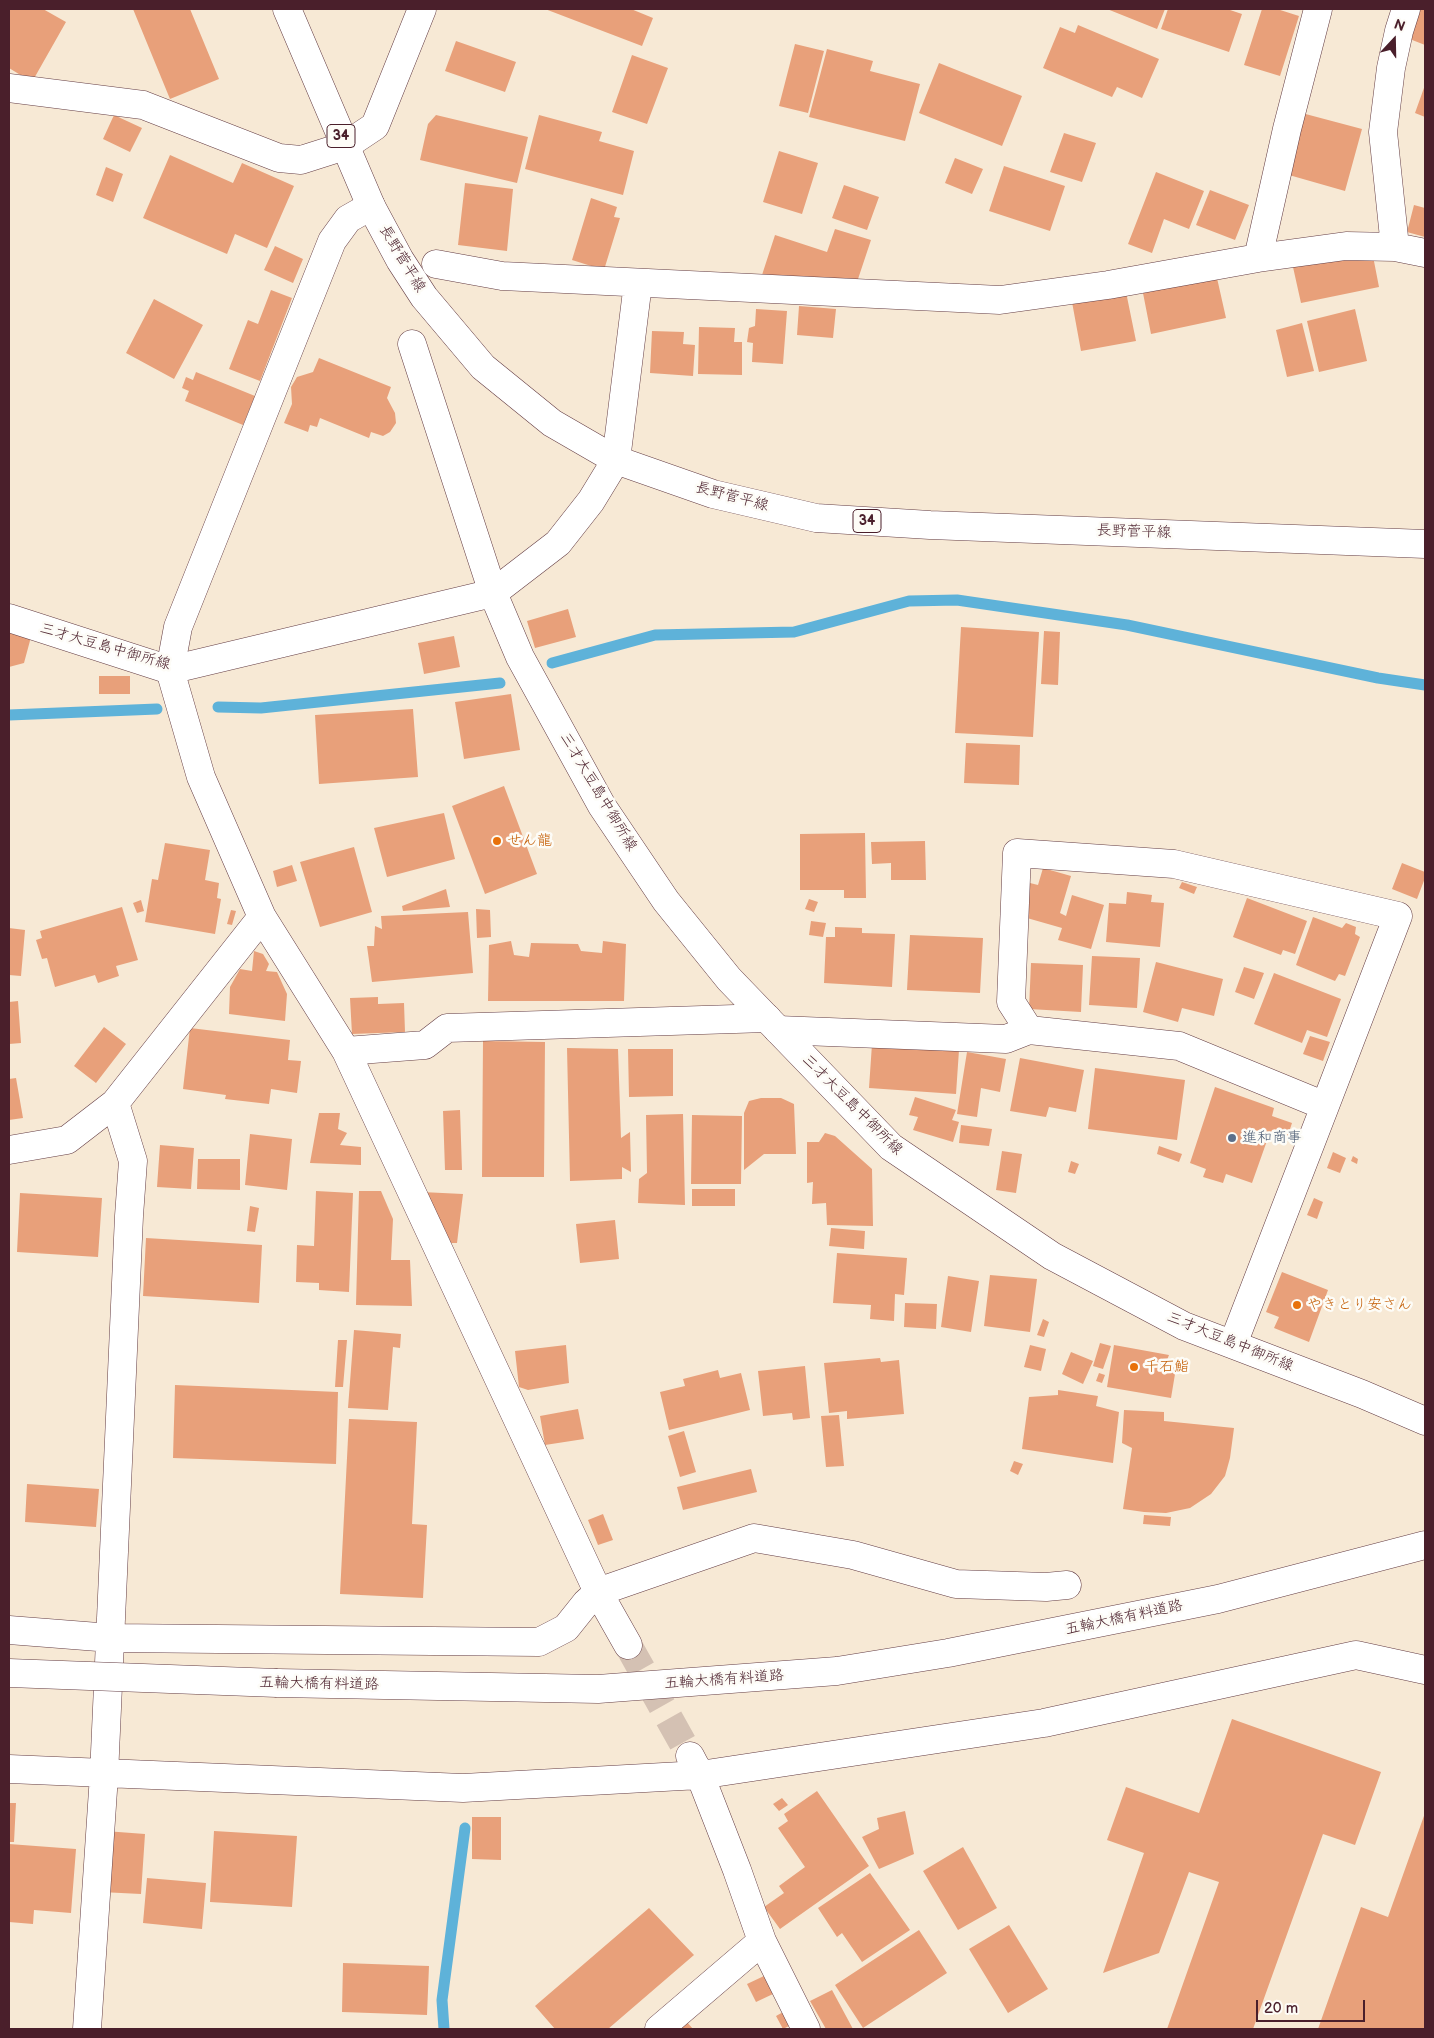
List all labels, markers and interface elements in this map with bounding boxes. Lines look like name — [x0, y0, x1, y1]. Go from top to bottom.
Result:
north arrow — [1369, 15, 1419, 65]
text: N — [1392, 16, 1408, 35]
road number: 34 — [327, 124, 355, 148]
street label: 長野菅平線 — [375, 222, 429, 296]
street label: 長野菅平線 — [693, 479, 771, 515]
road number: 34 — [853, 510, 881, 532]
street label: 長野菅平線 — [1096, 522, 1172, 542]
street label: 三才大豆島中御所線 — [38, 620, 172, 674]
street label: 三才大豆島中御所線 — [556, 730, 640, 854]
place label: せん龍 — [507, 832, 552, 850]
marker: せん龍 — [491, 835, 503, 847]
street label: 三才大豆島中御所線 — [798, 1051, 906, 1159]
place label: 進和商事 — [1242, 1129, 1302, 1147]
marker: 進和商事 — [1226, 1132, 1238, 1144]
place label: やきとり安さん — [1307, 1296, 1412, 1314]
marker: やきとり安さん — [1291, 1299, 1303, 1311]
street label: 三才大豆島中御所線 — [1164, 1308, 1296, 1376]
place label: 千石鮨 — [1144, 1358, 1189, 1376]
marker: 千石鮨 — [1128, 1361, 1140, 1373]
street label: 五輪大橋有料道路 — [1063, 1597, 1185, 1639]
street label: 五輪大橋有料道路 — [664, 1667, 784, 1693]
street label: 五輪大橋有料道路 — [259, 1674, 379, 1694]
scale bar — [1259, 1990, 1368, 2022]
text: 20 m — [1264, 1999, 1298, 2018]

